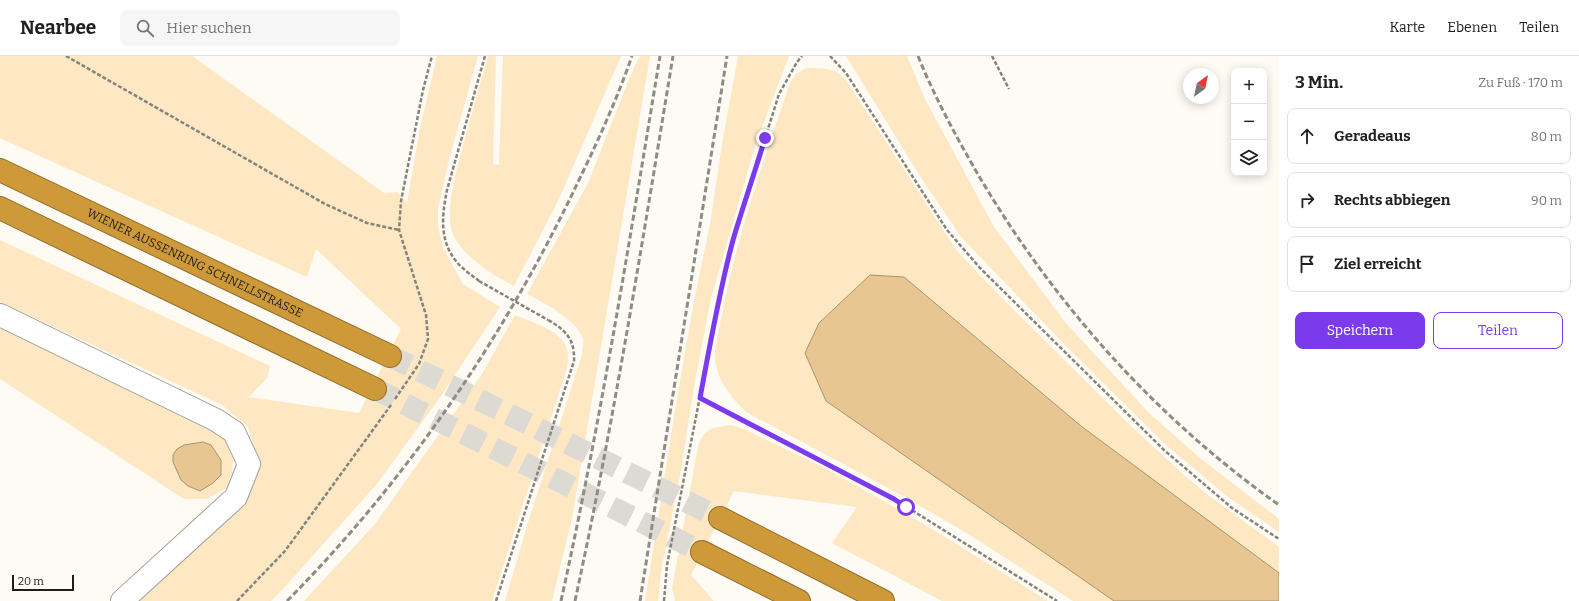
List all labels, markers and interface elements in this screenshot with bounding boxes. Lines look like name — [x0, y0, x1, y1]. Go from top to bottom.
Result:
search box — [120, 10, 400, 46]
text: Nearbee — [20, 16, 96, 39]
icon: search — [134, 17, 156, 39]
text: Hier suchen — [166, 19, 251, 37]
text: Karte — [1390, 19, 1425, 36]
text: Ebenen — [1447, 19, 1497, 36]
text: Teilen — [1519, 19, 1559, 36]
north arrow — [1183, 68, 1219, 104]
map controls — [1231, 68, 1267, 176]
button: + — [1231, 68, 1267, 104]
text: 3 Min. — [1295, 72, 1343, 93]
text: Zu Fuß · 170 m — [1478, 75, 1563, 90]
button: − — [1231, 104, 1267, 140]
icon: ahead — [1296, 125, 1318, 147]
text: Geradeaus — [1334, 127, 1411, 145]
route end — [756, 129, 774, 147]
text: 80 m — [1531, 129, 1562, 144]
button: layers — [1231, 140, 1267, 176]
icon: right — [1296, 189, 1318, 211]
text: Rechts abbiegen — [1334, 191, 1450, 209]
text: 90 m — [1531, 193, 1562, 208]
street label: WIENER AUSSENRING SCHNELLSTRASSE — [85, 206, 305, 320]
icon: arrive — [1296, 253, 1318, 275]
text: Ziel erreicht — [1334, 255, 1422, 273]
button: Speichern — [1295, 312, 1425, 349]
button: Teilen — [1433, 312, 1563, 349]
route start — [897, 498, 915, 516]
scale bar — [12, 573, 74, 592]
text: 20 m — [18, 575, 44, 588]

